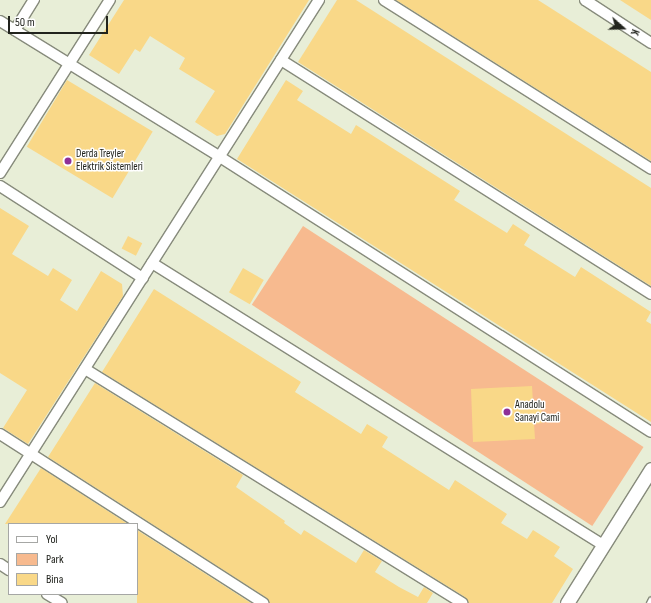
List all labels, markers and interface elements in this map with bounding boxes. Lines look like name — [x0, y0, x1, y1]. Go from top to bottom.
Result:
scale bar — [10, 8, 110, 34]
north arrow — [603, 8, 643, 48]
text: 50 m — [15, 15, 35, 30]
text: K — [628, 27, 642, 37]
place label: Derda Treyler Elektrik Sistemleri — [76, 148, 143, 174]
marker: Derda Treyler Elektrik Sistemleri — [63, 156, 73, 166]
place label: Anadolu Sanayi Cami — [515, 399, 559, 425]
marker: Anadolu Sanayi Cami — [502, 407, 512, 417]
legend — [8, 523, 138, 595]
text: Yol — [46, 532, 58, 547]
text: Park — [46, 552, 64, 567]
text: Bina — [46, 572, 63, 587]

